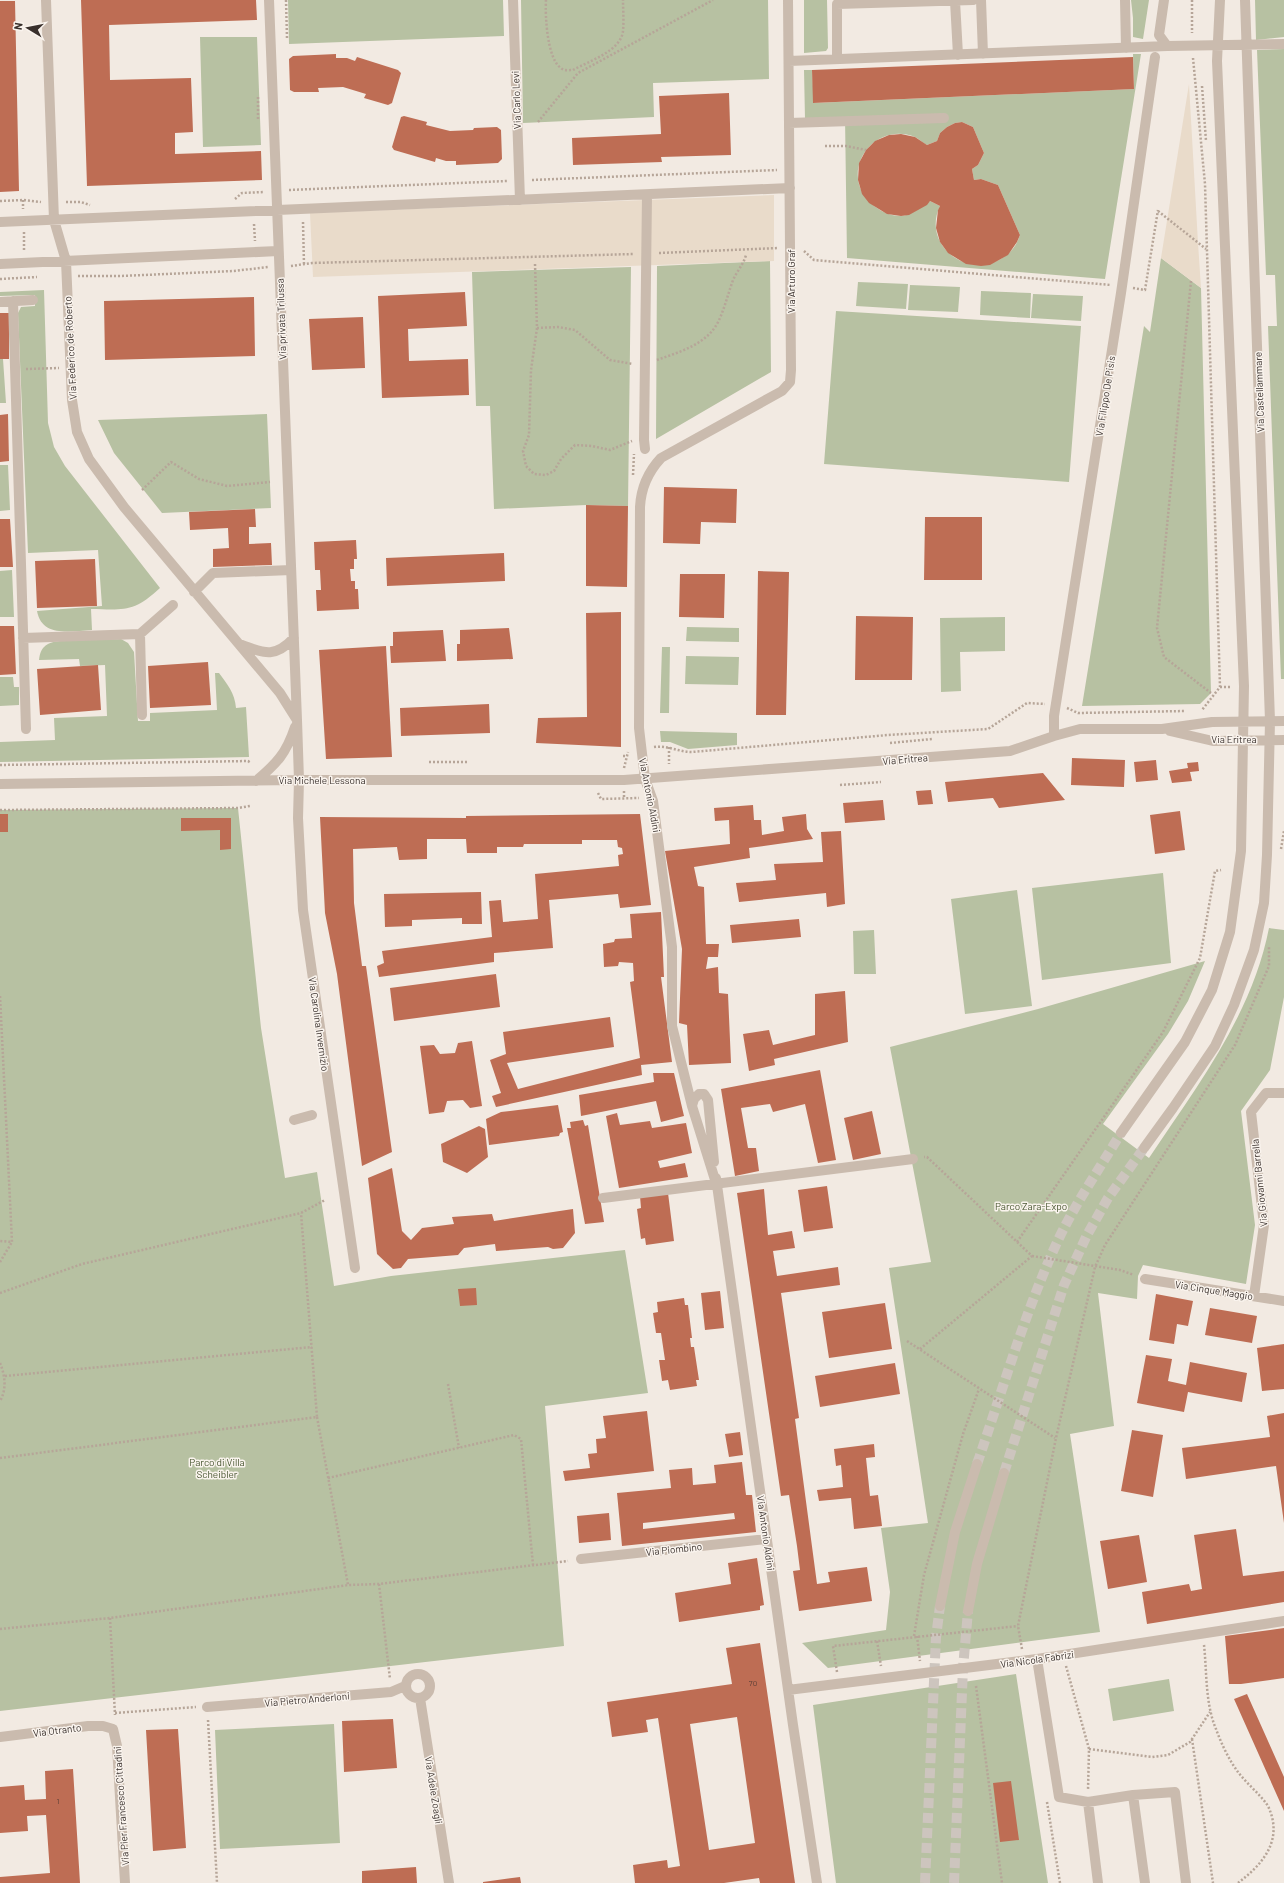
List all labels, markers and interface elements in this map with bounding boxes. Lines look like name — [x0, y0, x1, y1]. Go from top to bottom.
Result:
north arrow — [8, 8, 48, 48]
text: N — [11, 21, 25, 31]
street label: Via Carlo Levi — [509, 71, 523, 129]
street label: Via Arturo Graf — [785, 249, 797, 313]
street label: Via privata Trilussa — [274, 278, 288, 360]
street label: Via Federico de Roberto — [61, 296, 79, 400]
street label: Via Castellammare — [1252, 352, 1266, 432]
street label: Via Filippo De Pisis — [1093, 355, 1117, 437]
street label: Via Eritrea — [1211, 733, 1257, 745]
street label: Via Eritrea — [882, 751, 928, 767]
street label: Via Antonio Aldini — [637, 757, 663, 833]
street label: Via Michele Lessona — [278, 774, 366, 786]
street label: Via Carolina Invernizio — [306, 976, 332, 1072]
street label: Via Giovanni Barrella — [1248, 1139, 1270, 1227]
park label: Parco Zara-Expo — [995, 1200, 1067, 1212]
street label: Via Cinque Maggio — [1174, 1278, 1254, 1302]
park label: Parco di Villa Scheibler — [189, 1456, 245, 1480]
street label: Via Antonio Aldini — [755, 1495, 777, 1571]
street label: Via Piombino — [645, 1540, 703, 1558]
street label: Via Nicola Fabrizi — [1000, 1648, 1074, 1670]
house number: 70 — [749, 1678, 757, 1688]
street label: Via Pietro Anderloni — [264, 1689, 350, 1709]
street label: Via Otranto — [32, 1721, 82, 1739]
street label: Via Pier Francesco Cittadini — [111, 1746, 131, 1866]
street label: Via Adele Zoagli — [423, 1755, 445, 1825]
house number: 1 — [57, 1796, 60, 1806]

